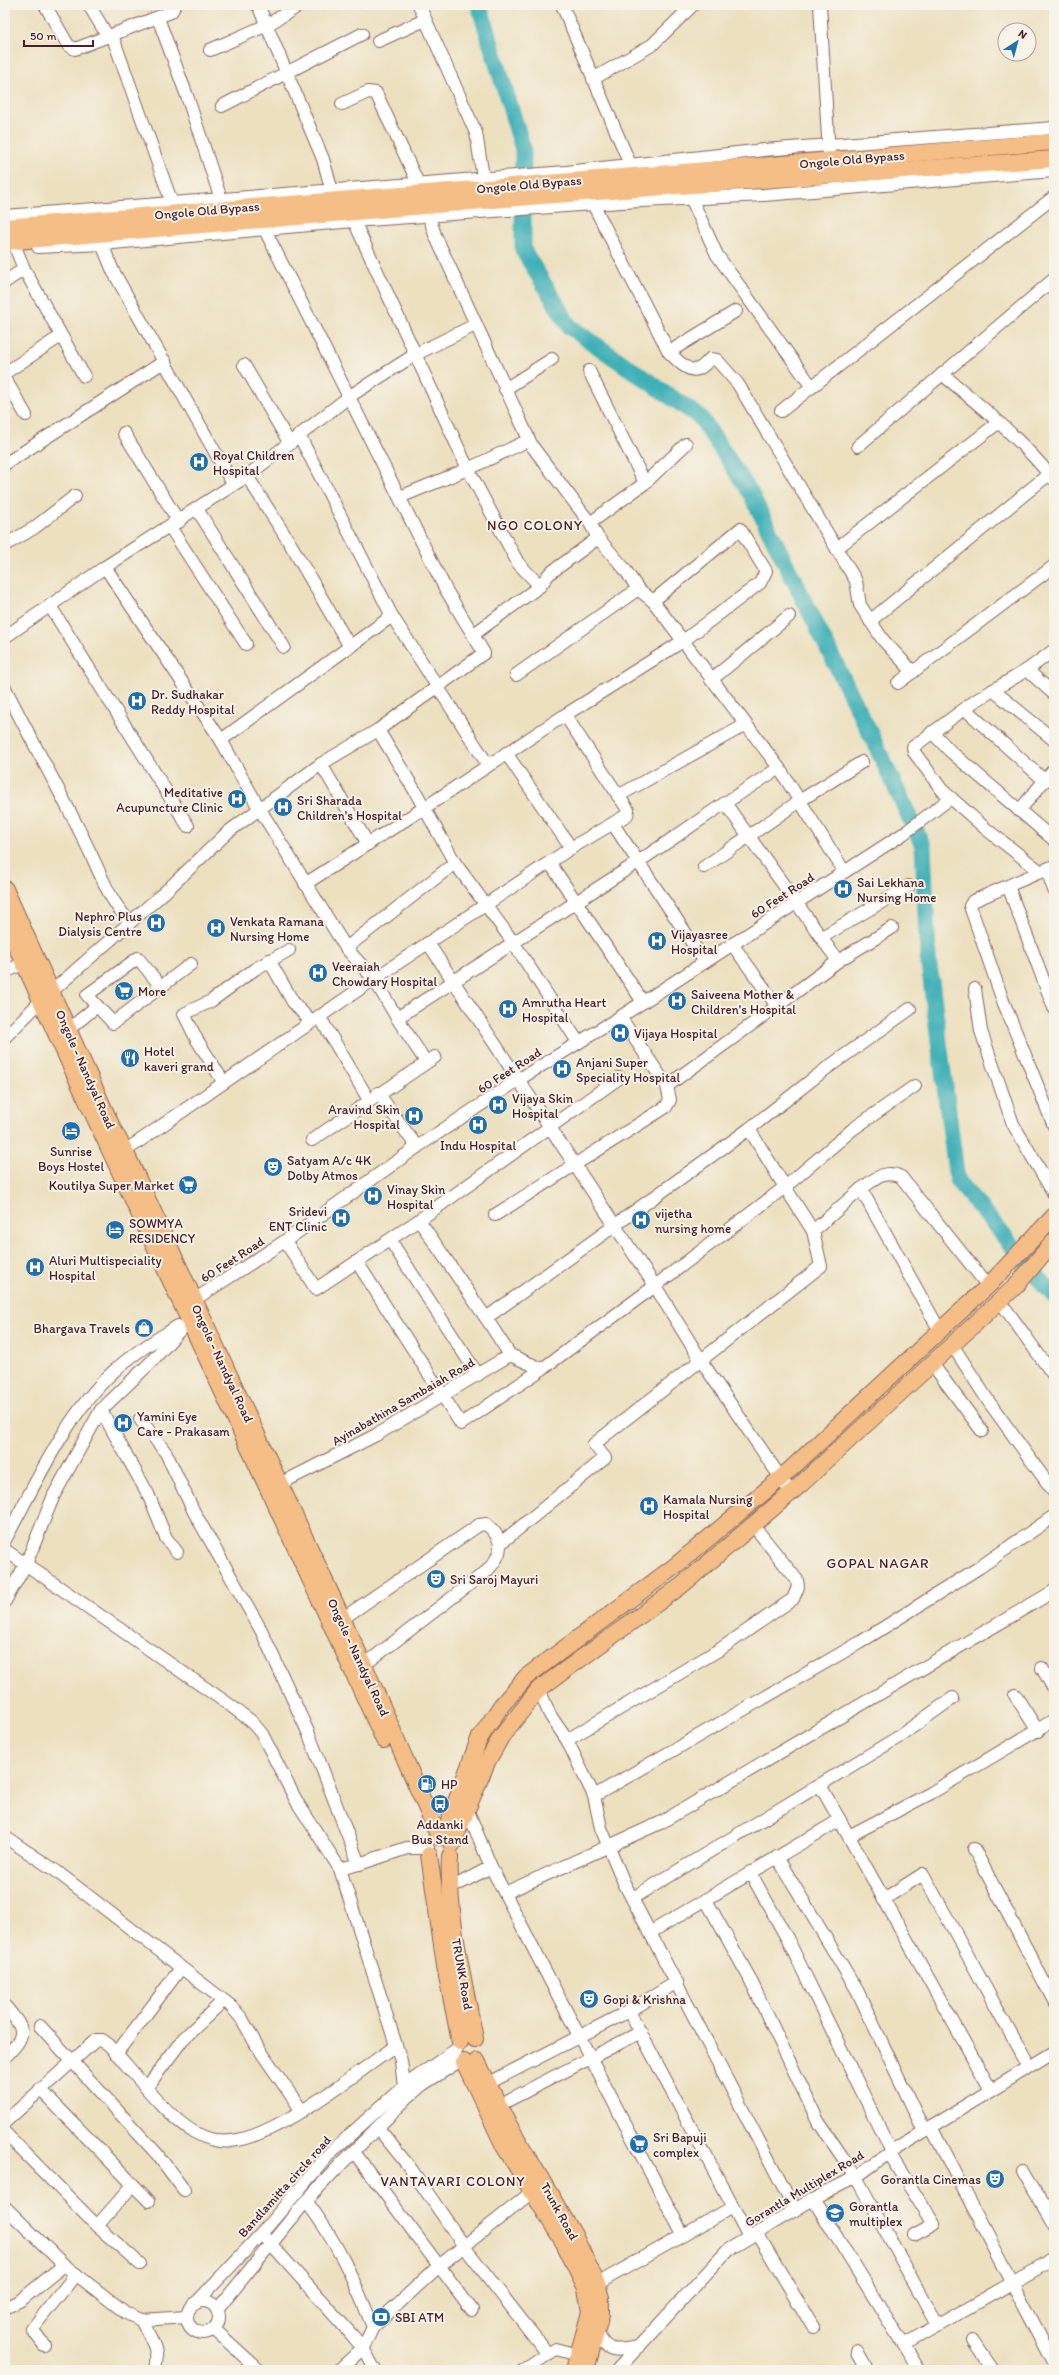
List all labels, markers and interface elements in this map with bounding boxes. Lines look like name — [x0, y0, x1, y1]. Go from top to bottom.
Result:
scale bar — [24, 22, 93, 48]
north arrow — [997, 22, 1037, 62]
text: N — [1016, 27, 1029, 42]
text: 50 m — [30, 29, 56, 43]
street label: Ongole Old Bypass — [799, 147, 905, 172]
street label: Ongole Old Bypass — [476, 172, 582, 197]
street label: Ongole Old Bypass — [154, 198, 260, 223]
place label: Royal Children Hospital — [213, 448, 295, 478]
hospital icon: Royal Children Hospital — [188, 451, 210, 473]
district label: NGO COLONY — [487, 517, 583, 534]
place label: Dr. Sudhakar Reddy Hospital — [151, 687, 235, 717]
hospital icon: Dr. Sudhakar Reddy Hospital — [126, 690, 148, 712]
place label: Meditative Acupuncture Clinic — [116, 785, 223, 815]
hospital icon: Meditative Acupuncture Clinic — [226, 788, 248, 810]
place label: Sri Sharada Children's Hospital — [297, 793, 402, 823]
hospital icon: Sri Sharada Children's Hospital — [272, 796, 294, 818]
street label: 60 Feet Road — [748, 869, 817, 921]
place label: Sai Lekhana Nursing Home — [857, 875, 936, 905]
hospital icon: Sai Lekhana Nursing Home — [832, 878, 854, 900]
place label: Nephro Plus Dialysis Centre — [58, 909, 142, 939]
hospital icon: Nephro Plus Dialysis Centre — [145, 912, 167, 934]
place label: Venkata Ramana Nursing Home — [230, 914, 324, 944]
hospital icon: Venkata Ramana Nursing Home — [205, 917, 227, 939]
place label: Vijayasree Hospital — [671, 927, 728, 957]
hospital icon: Vijayasree Hospital — [646, 930, 668, 952]
place label: Veeraiah Chowdary Hospital — [332, 959, 437, 989]
hospital icon: Veeraiah Chowdary Hospital — [307, 962, 329, 984]
supermarket icon: More — [113, 980, 135, 1002]
place label: More — [138, 984, 166, 999]
place label: Saiveena Mother & Children's Hospital — [691, 987, 796, 1017]
hospital icon: Saiveena Mother & Children's Hospital — [666, 990, 688, 1012]
place label: Amrutha Heart Hospital — [522, 995, 606, 1025]
hospital icon: Amrutha Heart Hospital — [497, 998, 519, 1020]
street label: Ongole - Nandyal Road — [53, 1007, 119, 1131]
hospital icon: Vijaya Hospital — [609, 1022, 631, 1044]
place label: Vijaya Hospital — [634, 1026, 718, 1041]
place label: Hotel kaveri grand — [144, 1044, 214, 1074]
street label: 60 Feet Road — [475, 1044, 544, 1096]
restaurant icon: Hotel kaveri grand — [119, 1047, 141, 1069]
place label: Anjani Super Speciality Hospital — [576, 1055, 681, 1085]
hospital icon: Anjani Super Speciality Hospital — [551, 1058, 573, 1080]
place label: Vijaya Skin Hospital — [512, 1091, 574, 1121]
hospital icon: Vijaya Skin Hospital — [487, 1094, 509, 1116]
place label: Aravind Skin Hospital — [328, 1102, 401, 1132]
hospital icon: Aravind Skin Hospital — [403, 1105, 425, 1127]
hospital icon: Indu Hospital — [467, 1114, 489, 1136]
hotel icon: Sunrise Boys Hostel — [60, 1120, 82, 1142]
place label: Indu Hospital — [440, 1138, 516, 1153]
place label: Sunrise Boys Hostel — [38, 1144, 104, 1174]
place label: Satyam A/c 4K Dolby Atmos — [287, 1153, 372, 1183]
theatre icon: Satyam A/c 4K Dolby Atmos — [262, 1156, 284, 1178]
supermarket icon: Koutilya Super Market — [177, 1174, 199, 1196]
place label: Koutilya Super Market — [49, 1178, 174, 1193]
place label: Vinay Skin Hospital — [387, 1182, 446, 1212]
hospital icon: Vinay Skin Hospital — [362, 1185, 384, 1207]
place label: Sridevi ENT Clinic — [269, 1204, 327, 1234]
place label: vijetha nursing home — [655, 1206, 731, 1236]
hospital icon: Sridevi ENT Clinic — [330, 1207, 352, 1229]
hospital icon: vijetha nursing home — [630, 1209, 652, 1231]
place label: SOWMYA RESIDENCY — [129, 1216, 196, 1246]
hotel icon: SOWMYA RESIDENCY — [104, 1219, 126, 1241]
street label: 60 Feet Road — [198, 1233, 267, 1285]
place label: Aluri Multispeciality Hospital — [49, 1253, 162, 1283]
hospital icon: Aluri Multispeciality Hospital — [24, 1256, 46, 1278]
street label: Ongole - Nandyal Road — [189, 1302, 257, 1425]
shop icon: Bhargava Travels — [133, 1317, 155, 1339]
place label: Bhargava Travels — [34, 1321, 130, 1336]
street label: Ayinabathina Sambaiah Road — [329, 1354, 477, 1449]
place label: Yamini Eye Care - Prakasam — [137, 1409, 230, 1439]
hospital icon: Yamini Eye Care - Prakasam — [112, 1412, 134, 1434]
place label: Kamala Nursing Hospital — [663, 1492, 753, 1522]
hospital icon: Kamala Nursing Hospital — [638, 1495, 660, 1517]
district label: GOPAL NAGAR — [827, 1555, 929, 1572]
theatre icon: Sri Saroj Mayuri — [425, 1568, 447, 1590]
place label: Sri Saroj Mayuri — [450, 1572, 538, 1587]
street label: Ongole - Nandyal Road — [325, 1596, 393, 1719]
fuel station icon: HP — [416, 1773, 438, 1795]
place label: HP — [441, 1777, 458, 1792]
bus stop icon: Addanki Bus Stand — [429, 1793, 451, 1815]
place label: Addanki Bus Stand — [411, 1817, 469, 1847]
street label: TRUNK Road — [449, 1937, 476, 2011]
theatre icon: Gopi & Krishna — [578, 1988, 600, 2010]
place label: Gopi & Krishna — [603, 1992, 686, 2007]
place label: Sri Bapuji complex — [653, 2130, 707, 2160]
street label: Bandlamitta circle road — [235, 2132, 334, 2240]
supermarket icon: Sri Bapuji complex — [628, 2133, 650, 2155]
street label: Gorantla Multiplex Road — [742, 2147, 866, 2230]
theatre icon: Gorantla Cinemas — [984, 2168, 1006, 2190]
place label: Gorantla Cinemas — [880, 2172, 981, 2187]
district label: VANTAVARI COLONY — [380, 2173, 526, 2190]
street label: Trunk Road — [538, 2180, 582, 2243]
place label: Gorantla multiplex — [849, 2199, 903, 2229]
school or university icon: Gorantla multiplex — [824, 2202, 846, 2224]
bank icon: SBI ATM — [370, 2306, 392, 2328]
place label: SBI ATM — [395, 2310, 444, 2325]

